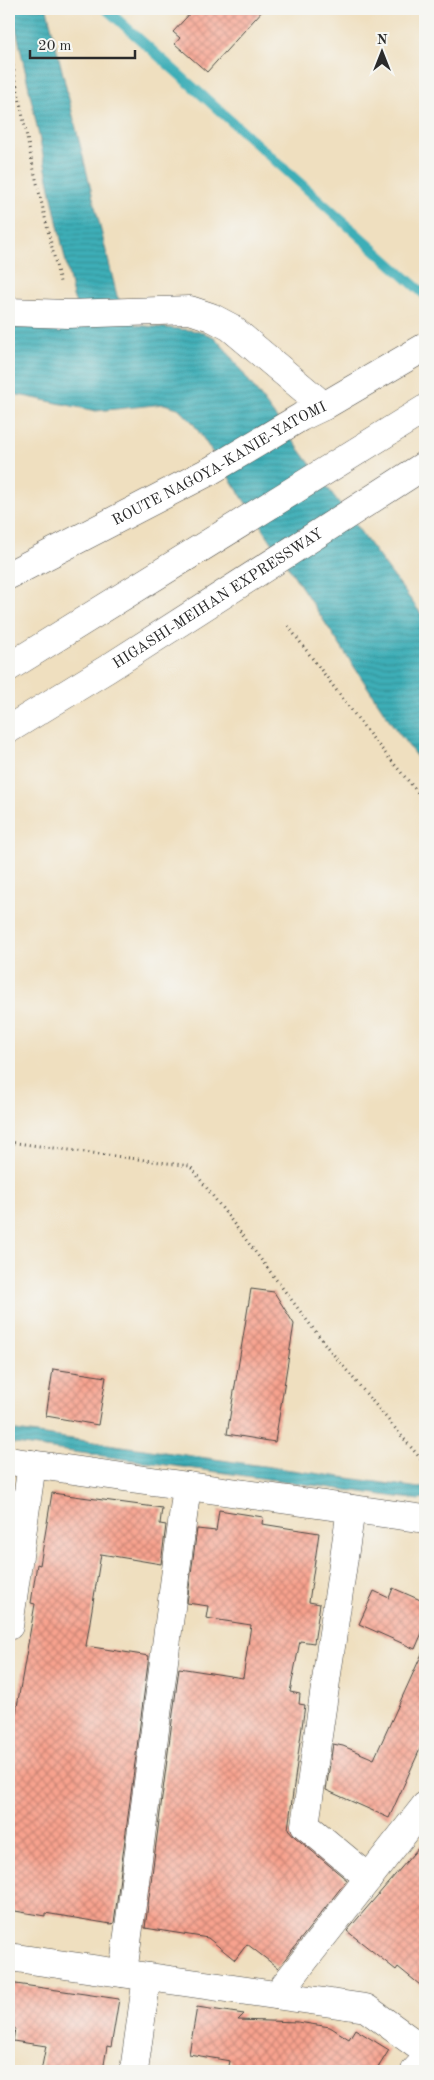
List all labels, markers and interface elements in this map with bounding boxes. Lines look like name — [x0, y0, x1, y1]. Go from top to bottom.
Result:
scale bar — [30, 28, 135, 60]
north arrow — [356, 28, 406, 78]
text: N — [377, 33, 388, 47]
text: 20 m — [38, 39, 72, 54]
street label: ROUTE NAGOYA-KANIE-YATOMI — [110, 400, 329, 529]
street label: HIGASHI-MEIHAN EXPRESSWAY — [111, 527, 326, 672]

